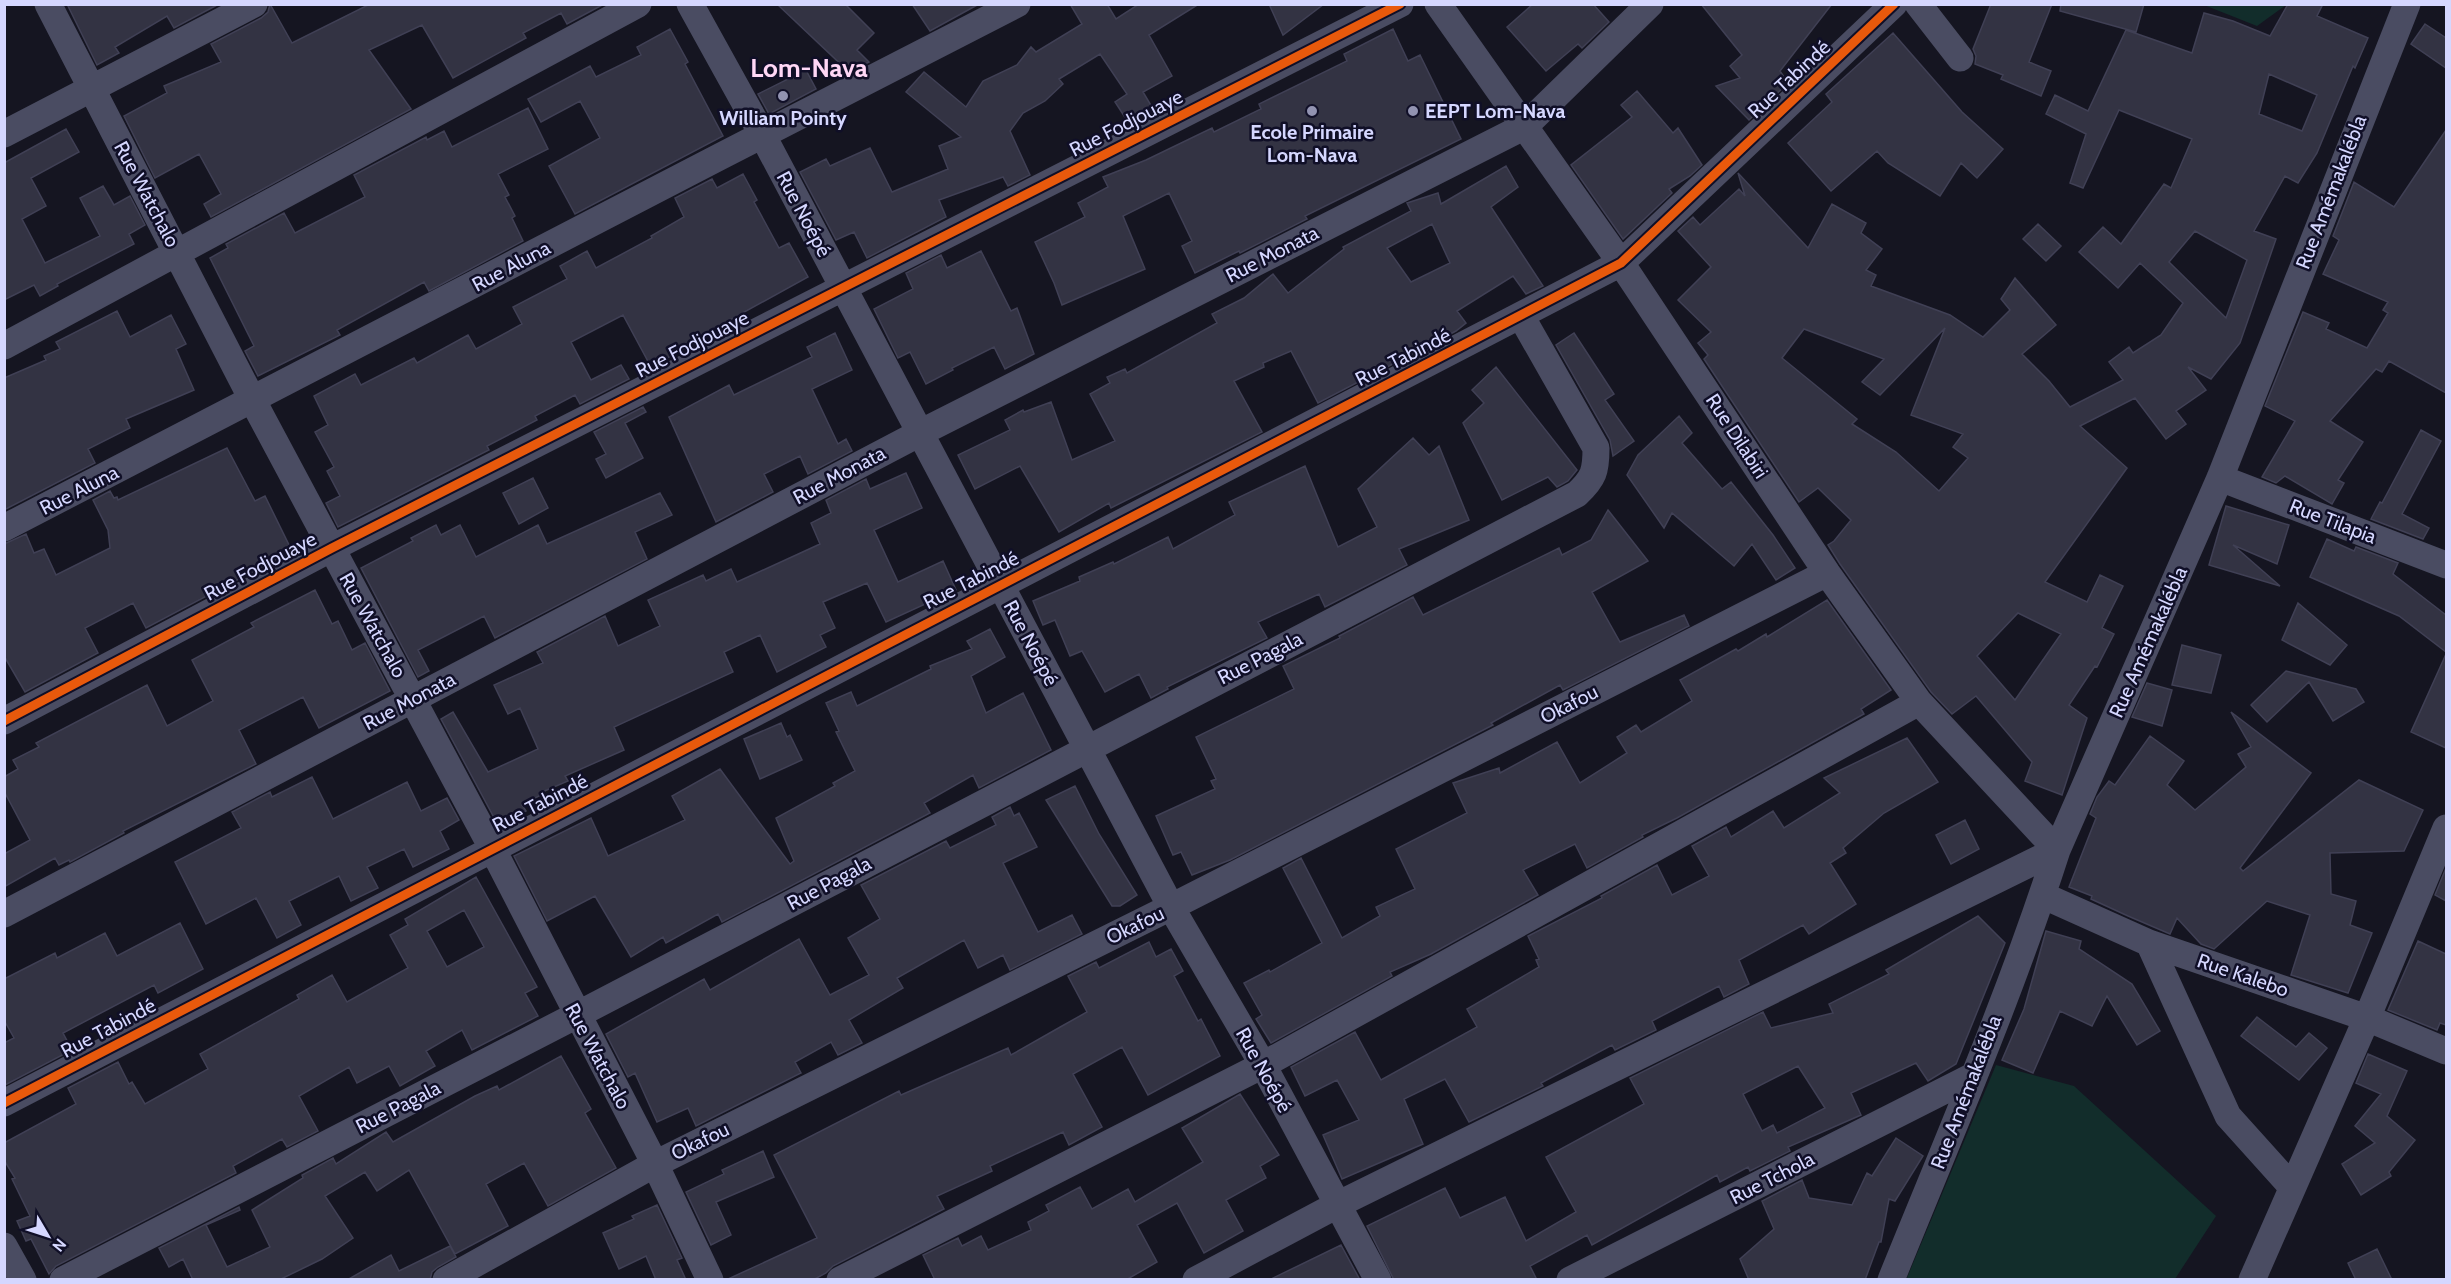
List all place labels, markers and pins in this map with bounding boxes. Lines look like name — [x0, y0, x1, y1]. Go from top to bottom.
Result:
marker: William Pointy — [776, 89, 790, 103]
place label: EEPT Lom-Nava — [1425, 99, 1566, 123]
marker: Ecole Primaire Lom-Nava — [1305, 104, 1319, 118]
marker: EEPT Lom-Nava — [1406, 104, 1420, 118]
place label: William Pointy — [719, 106, 847, 130]
place label: Ecole Primaire Lom-Nava — [1250, 120, 1374, 167]

